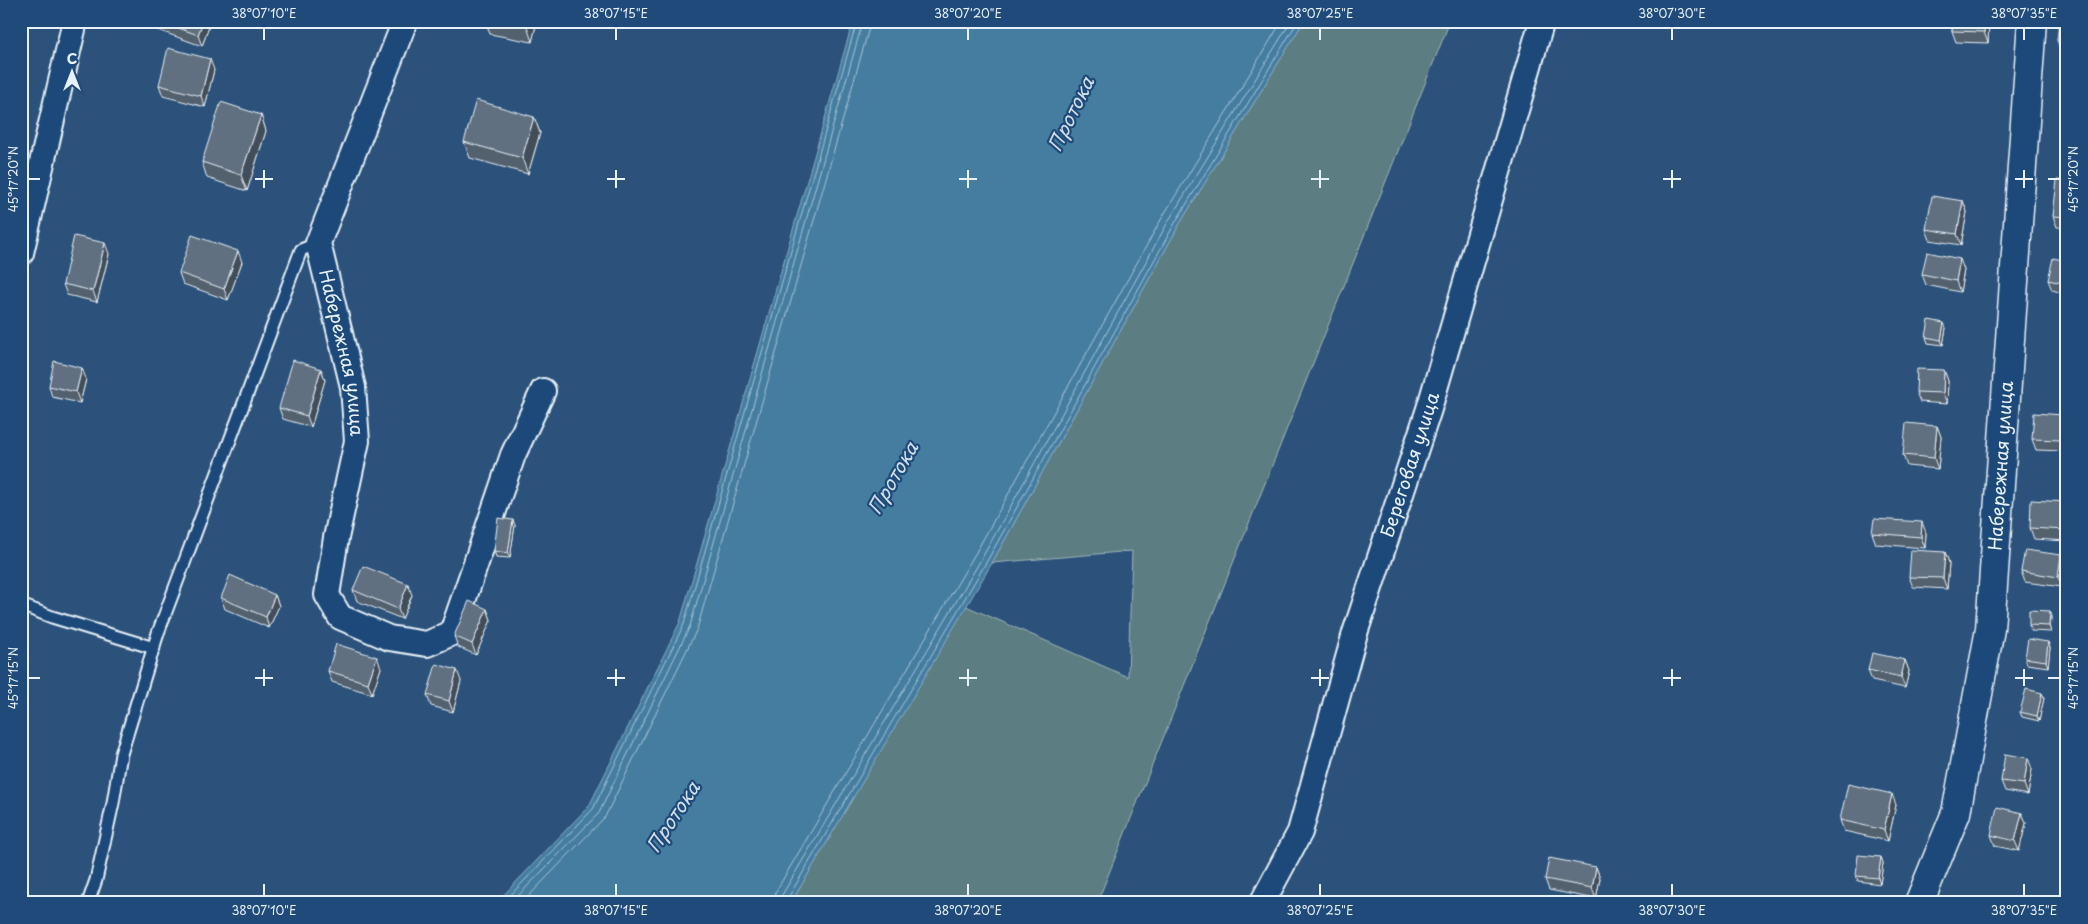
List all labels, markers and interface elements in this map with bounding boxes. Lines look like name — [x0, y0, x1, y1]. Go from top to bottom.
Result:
text: 38°07'10"E — [231, 4, 297, 22]
text: 38°07'15"E — [584, 4, 648, 22]
text: 38°07'20"E — [934, 4, 1002, 22]
text: 38°07'25"E — [1286, 4, 1354, 22]
text: 38°07'30"E — [1638, 4, 1706, 22]
text: 38°07'35"E — [1991, 4, 2057, 22]
north arrow — [48, 48, 98, 98]
text: С — [67, 48, 77, 69]
water label: Протока — [1040, 71, 1101, 156]
text: 45°17'20"N — [4, 146, 22, 212]
text: 45°17'20"N — [2064, 146, 2082, 212]
street label: Набережная улица — [313, 266, 372, 438]
street label: Набережная улица — [1980, 379, 2019, 551]
street label: Береговая улица — [1373, 388, 1445, 540]
water label: Протока — [860, 435, 925, 519]
text: 45°17'15"N — [4, 647, 22, 709]
text: 45°17'15"N — [2064, 647, 2082, 709]
water label: Протока — [639, 774, 706, 858]
text: 38°07'10"E — [231, 901, 297, 919]
text: 38°07'15"E — [584, 901, 648, 919]
text: 38°07'20"E — [934, 901, 1002, 919]
text: 38°07'25"E — [1286, 901, 1354, 919]
text: 38°07'30"E — [1638, 901, 1706, 919]
text: 38°07'35"E — [1991, 901, 2057, 919]

